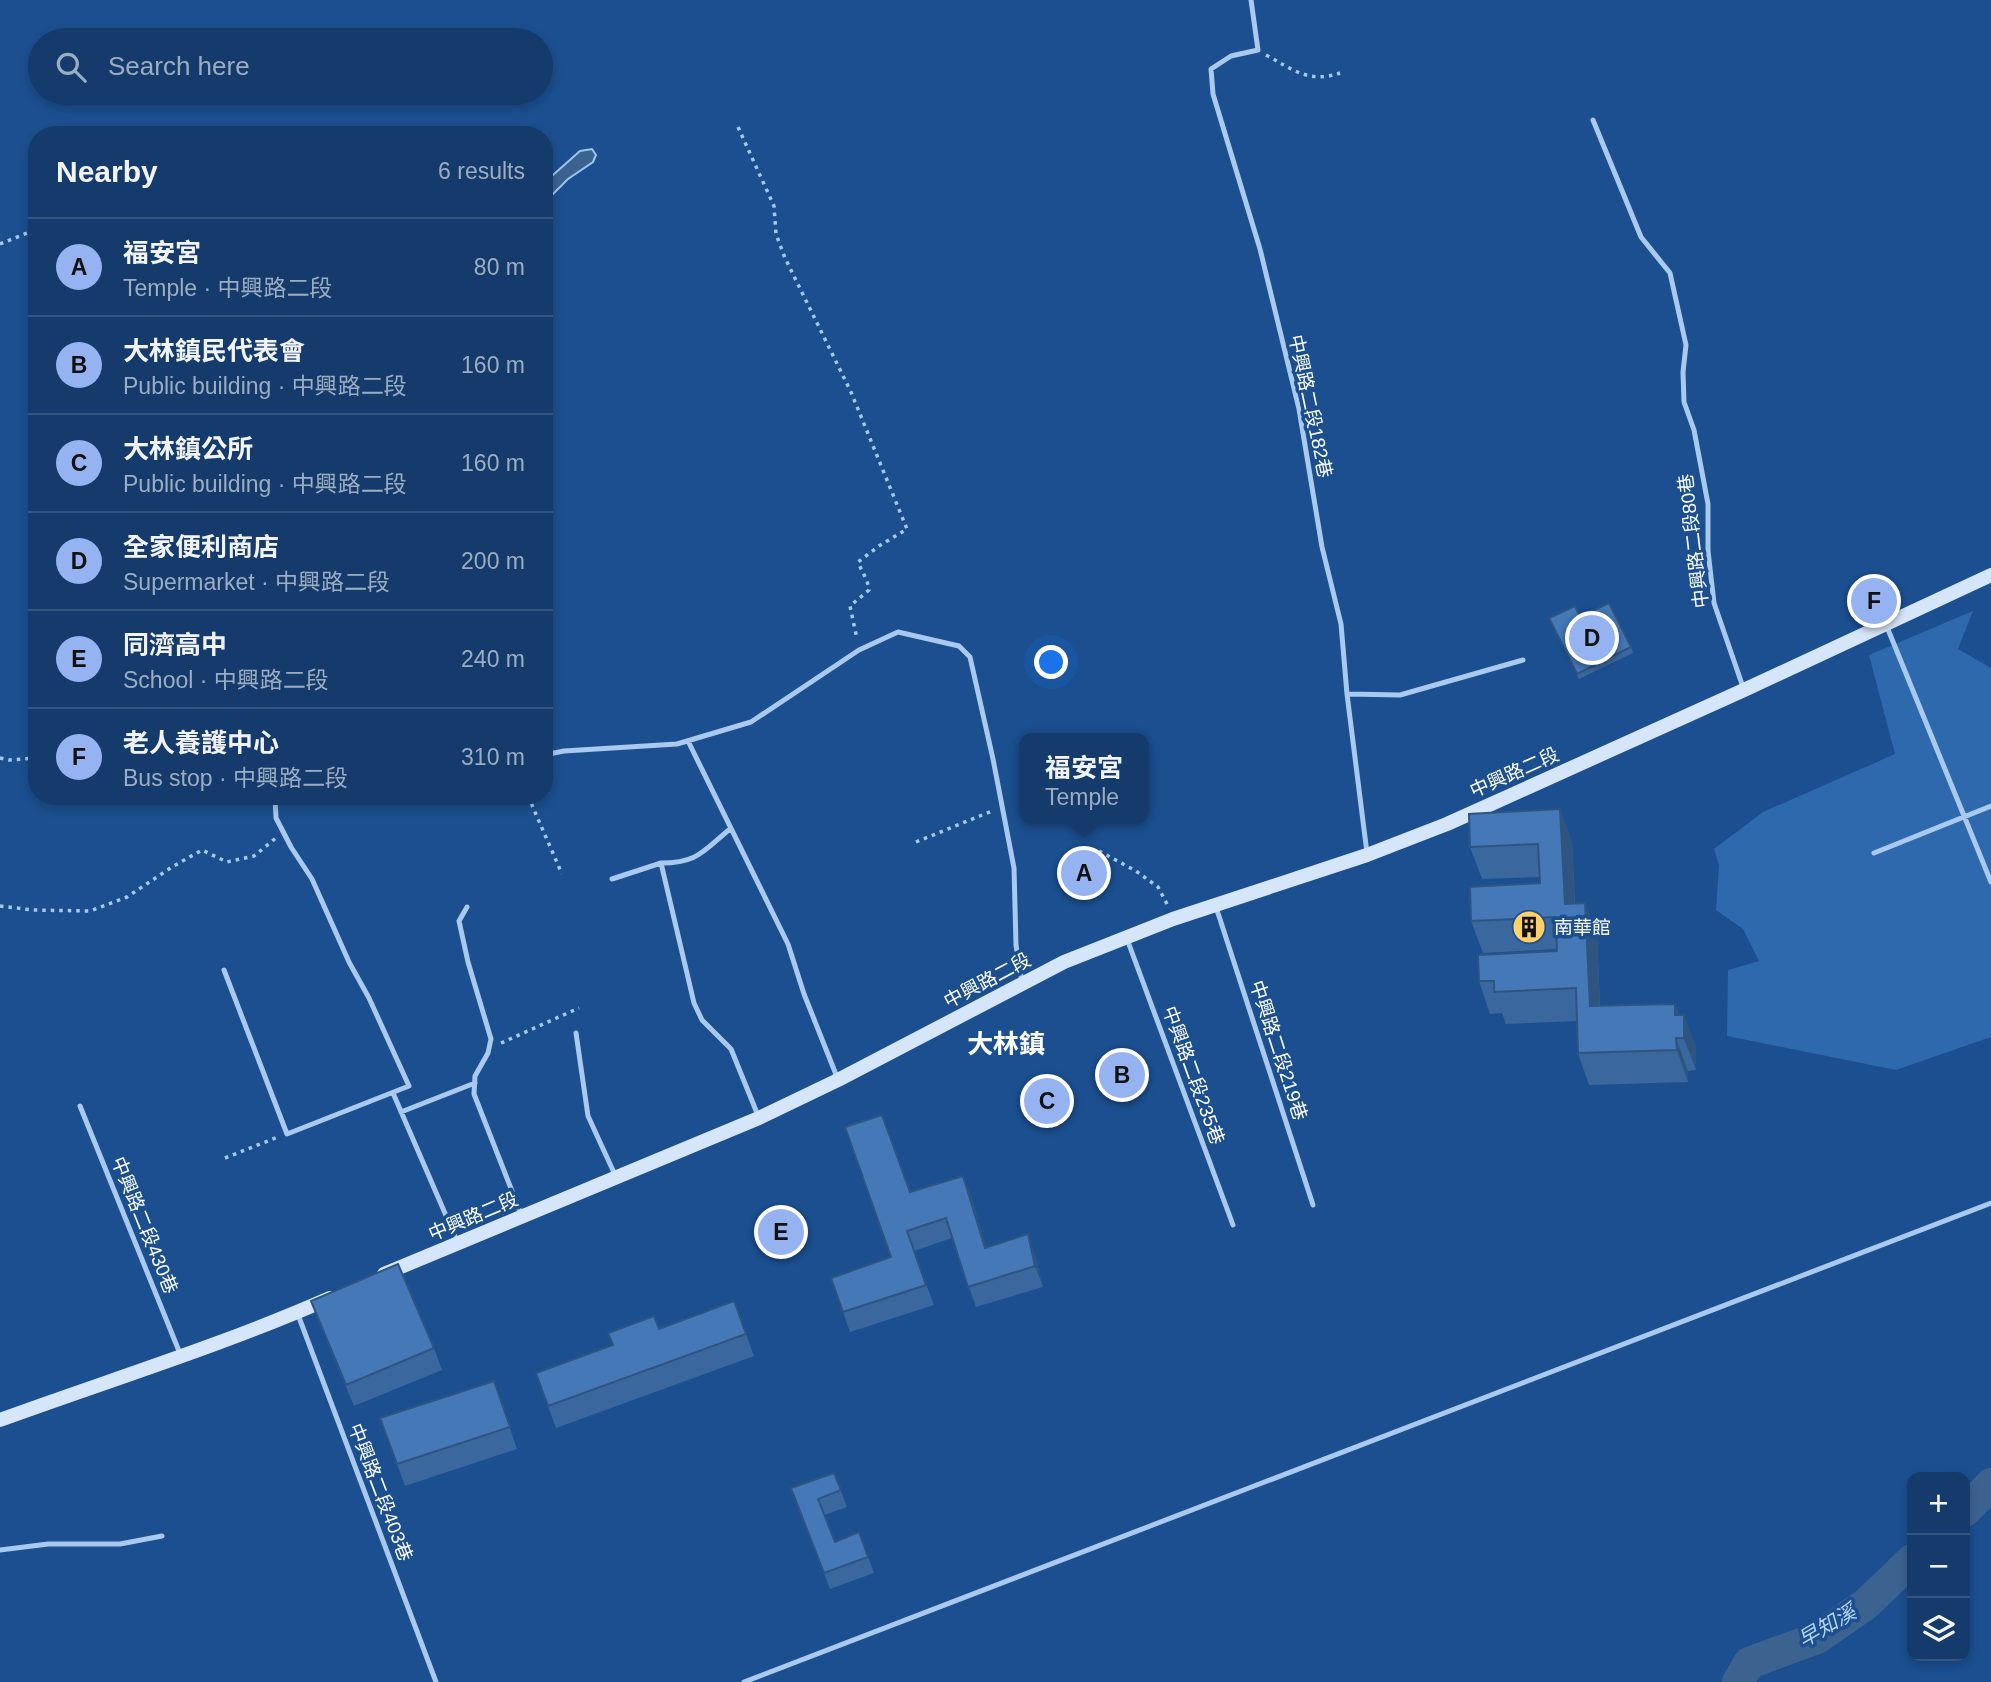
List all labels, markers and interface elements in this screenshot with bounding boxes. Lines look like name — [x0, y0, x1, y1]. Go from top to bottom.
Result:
search box — [28, 28, 553, 105]
icon: search — [52, 48, 90, 86]
text: Search here — [108, 51, 250, 81]
text: Nearby — [56, 155, 158, 188]
text: 6 results — [438, 158, 525, 184]
text: 福安宮 — [123, 238, 201, 268]
text: A — [71, 254, 87, 280]
text: 80 m — [474, 254, 525, 280]
text: Temple · 中興路二段 — [123, 275, 333, 301]
street label: 中興路二段182巷 — [1285, 333, 1336, 480]
text: 大林鎮民代表會 — [123, 336, 305, 366]
text: B — [71, 352, 87, 378]
text: 160 m — [461, 352, 525, 378]
text: Public building · 中興路二段 — [123, 373, 407, 399]
text: 大林鎮公所 — [123, 434, 253, 464]
text: C — [71, 450, 87, 476]
text: 160 m — [461, 450, 525, 476]
text: Public building · 中興路二段 — [123, 471, 407, 497]
street label: 中興路二段80巷 — [1675, 473, 1712, 609]
text: 全家便利商店 — [123, 532, 279, 562]
text: D — [71, 548, 87, 574]
text: 200 m — [461, 548, 525, 574]
text: Supermarket · 中興路二段 — [123, 569, 390, 595]
pin: F — [1851, 575, 1897, 627]
pin: D — [1569, 612, 1615, 664]
text: 同濟高中 — [123, 630, 227, 660]
your location — [1034, 645, 1068, 679]
text: E — [71, 646, 87, 672]
text: 240 m — [461, 646, 525, 672]
text: School · 中興路二段 — [123, 667, 329, 693]
text: 老人養護中心 — [123, 728, 279, 758]
popup — [1019, 733, 1149, 824]
text: F — [72, 744, 86, 770]
text: 310 m — [461, 744, 525, 770]
street label: 中興路二段 — [1467, 744, 1562, 801]
text: 福安宮 — [1045, 753, 1123, 783]
text: Bus stop · 中興路二段 — [123, 765, 348, 791]
text: Temple — [1045, 784, 1119, 810]
pin: A — [1061, 847, 1107, 899]
building icon: 南華館 — [1510, 908, 1548, 946]
place label: 南華館 — [1554, 917, 1611, 938]
street label: 中興路二段 — [940, 949, 1034, 1012]
street label: 中興路二段219巷 — [1246, 978, 1311, 1123]
street label: 中興路二段235巷 — [1159, 1003, 1228, 1147]
district label: 大林鎮 — [967, 1029, 1045, 1059]
pin: B — [1099, 1049, 1145, 1101]
pin: C — [1024, 1075, 1070, 1127]
street label: 中興路二段430巷 — [108, 1154, 182, 1297]
street label: 中興路二段 — [425, 1188, 521, 1245]
pin: E — [758, 1206, 804, 1258]
street label: 中興路二段403巷 — [345, 1420, 416, 1564]
map controls — [1907, 1472, 1970, 1661]
button: + — [1907, 1472, 1970, 1535]
button: − — [1907, 1535, 1970, 1598]
water label: 早知溪 — [1794, 1598, 1862, 1651]
button: layers — [1907, 1598, 1970, 1661]

